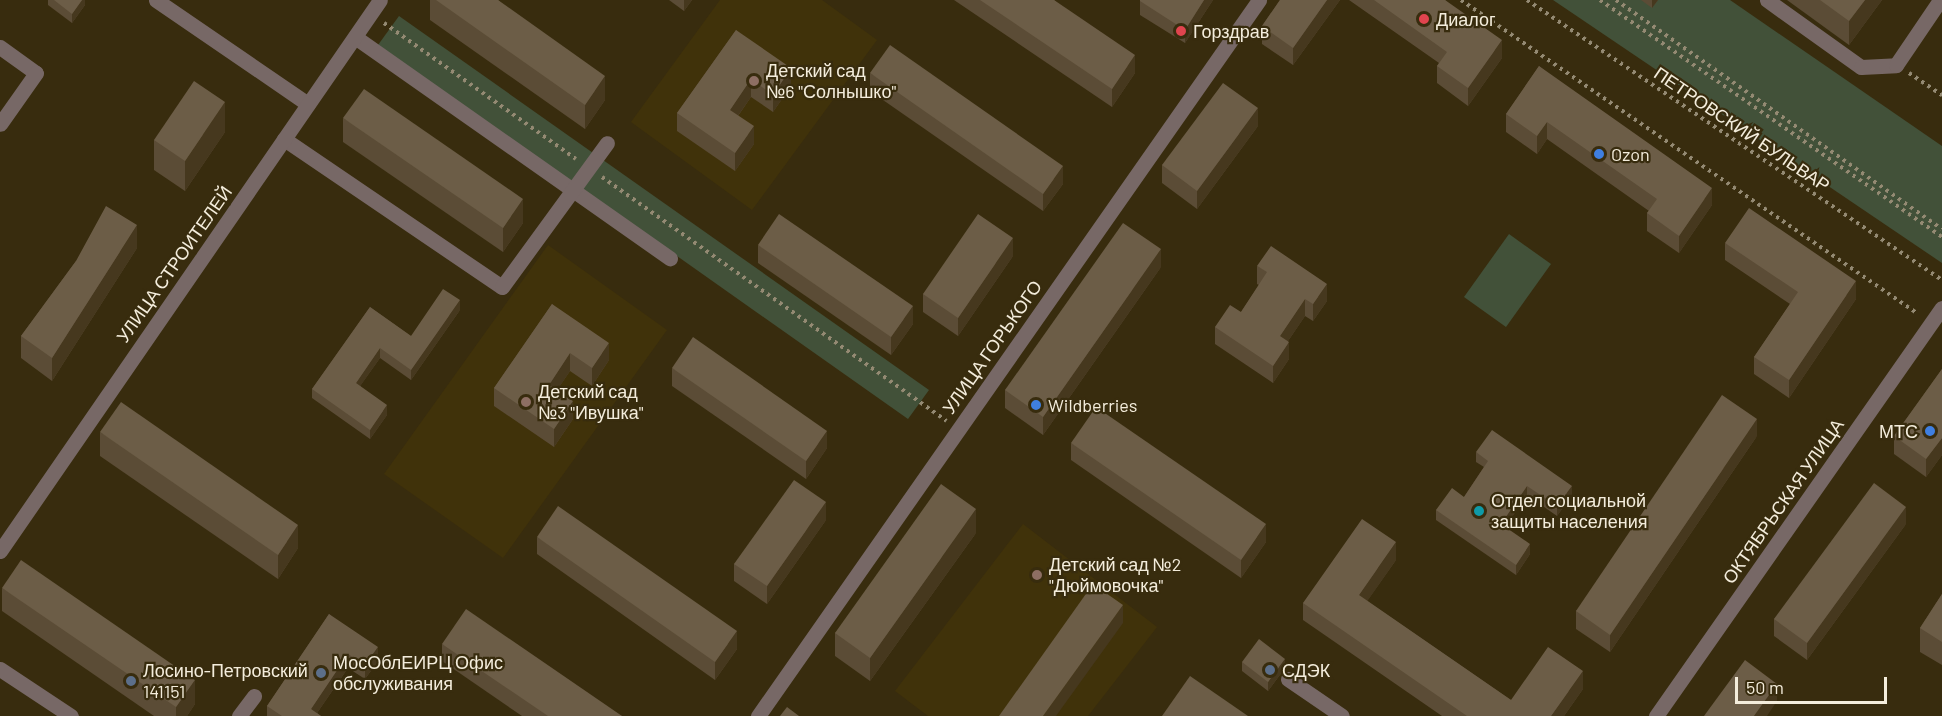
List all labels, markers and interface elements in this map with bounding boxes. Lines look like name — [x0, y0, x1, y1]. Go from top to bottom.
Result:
place label: Диалог — [1436, 8, 1496, 30]
marker: Диалог — [1417, 12, 1431, 26]
place label: Горздрав — [1193, 20, 1269, 42]
marker: Горздрав — [1174, 24, 1188, 38]
place label: Детский сад №6 "Солнышко" — [766, 60, 896, 103]
street label: ПЕТРОВСКИЙ БУЛЬВАР — [1650, 62, 1834, 196]
marker: Детский сад №6 "Солнышко" — [747, 74, 761, 88]
place label: Ozon — [1611, 143, 1650, 165]
marker: Ozon — [1592, 147, 1606, 161]
street label: УЛИЦА СТРОИТЕЛЕЙ — [112, 182, 236, 346]
street label: УЛИЦА ГОРЬКОГО — [938, 276, 1046, 418]
place label: Детский сад №3 "Ивушка" — [538, 381, 643, 424]
place label: Wildberries — [1048, 394, 1137, 416]
marker: Детский сад №3 "Ивушка" — [519, 395, 533, 409]
marker: Wildberries — [1029, 398, 1043, 412]
street label: ОКТЯБРЬСКАЯ УЛИЦА — [1718, 414, 1848, 588]
place label: МТС — [1879, 420, 1918, 442]
marker: МТС — [1923, 424, 1937, 438]
place label: Отдел социальной защиты населения — [1491, 490, 1648, 532]
marker: Отдел социальной защиты населения — [1472, 504, 1486, 518]
place label: Детский сад №2 "Дюймовочка" — [1049, 554, 1181, 596]
marker: Детский сад №2 "Дюймовочка" — [1030, 568, 1044, 582]
place label: МосОблЕИРЦ Офис обслуживания — [333, 652, 503, 694]
place label: СДЭК — [1282, 659, 1330, 681]
place label: Лосино-Петровский 141151 — [143, 660, 308, 702]
marker: СДЭК — [1263, 663, 1277, 677]
scale bar — [1738, 665, 1890, 703]
marker: МосОблЕИРЦ Офис обслуживания — [314, 666, 328, 680]
marker: Лосино-Петровский 141151 — [124, 674, 138, 688]
text: 50 m — [1746, 676, 1784, 698]

